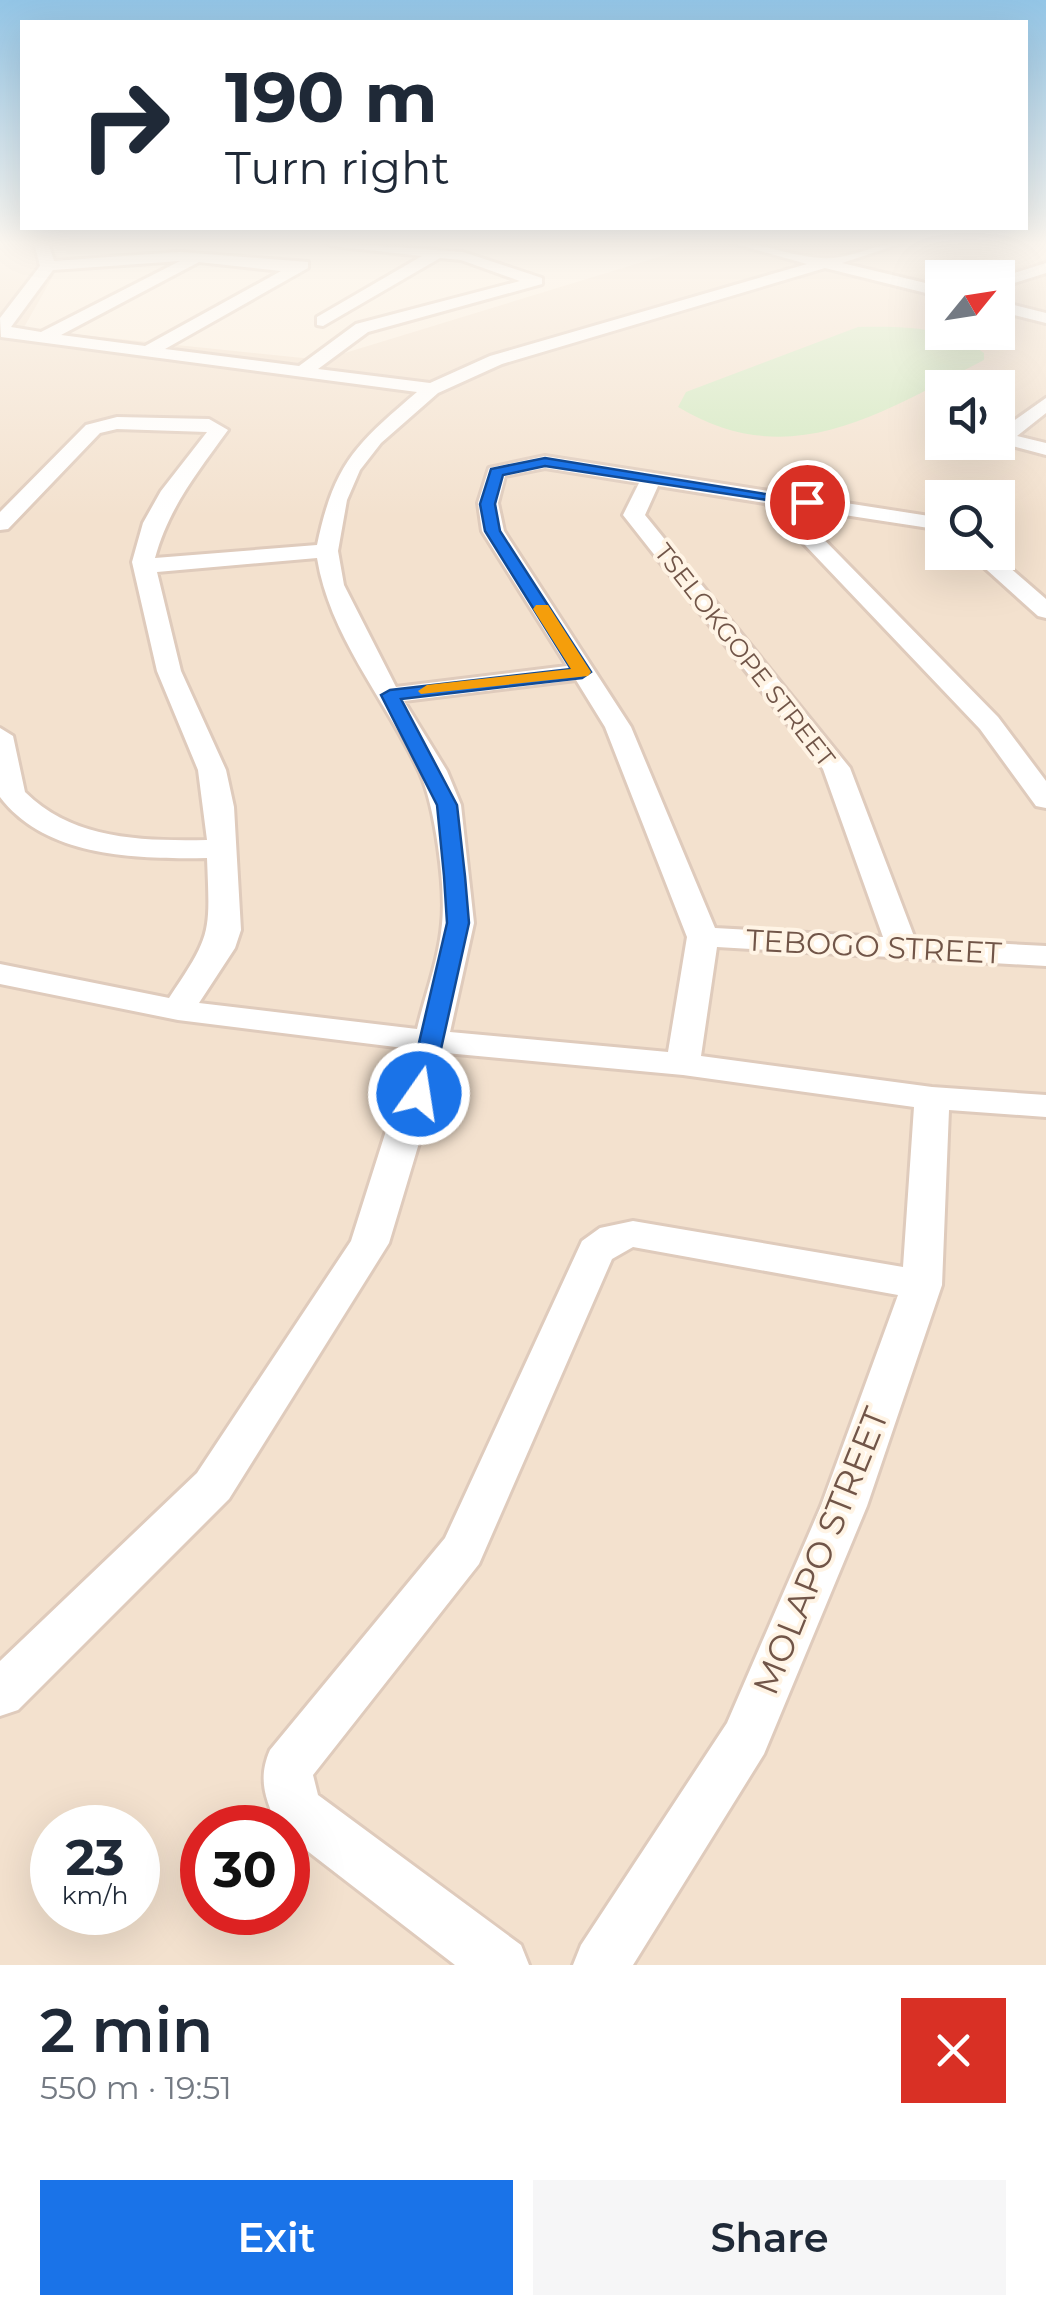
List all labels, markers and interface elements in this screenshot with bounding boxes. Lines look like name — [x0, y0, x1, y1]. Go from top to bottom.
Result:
text: 190 m — [225, 54, 438, 140]
icon: right — [60, 60, 190, 190]
text: Turn right — [225, 140, 450, 195]
north arrow — [925, 260, 1015, 350]
map controls — [925, 260, 1015, 570]
button: sound — [925, 370, 1015, 460]
pin — [765, 460, 850, 545]
icon: arrive — [780, 475, 835, 530]
button: search — [925, 480, 1015, 570]
street label: TSELOKGOPE STREET — [649, 537, 842, 773]
street label: TEBOGO STREET — [745, 921, 1003, 972]
position arrow — [367, 1042, 471, 1146]
street label: MOLAPO STREET — [743, 1401, 898, 1701]
speed limit sign: 30 — [180, 1805, 310, 1935]
text: 23 — [65, 1827, 125, 1888]
text: km/h — [62, 1880, 128, 1910]
text: 2 min — [40, 1994, 213, 2067]
button: close — [901, 1998, 1006, 2103]
text: 550 m · 19:51 — [40, 2068, 232, 2107]
button: Exit — [40, 2180, 513, 2295]
button: Share — [533, 2180, 1006, 2295]

